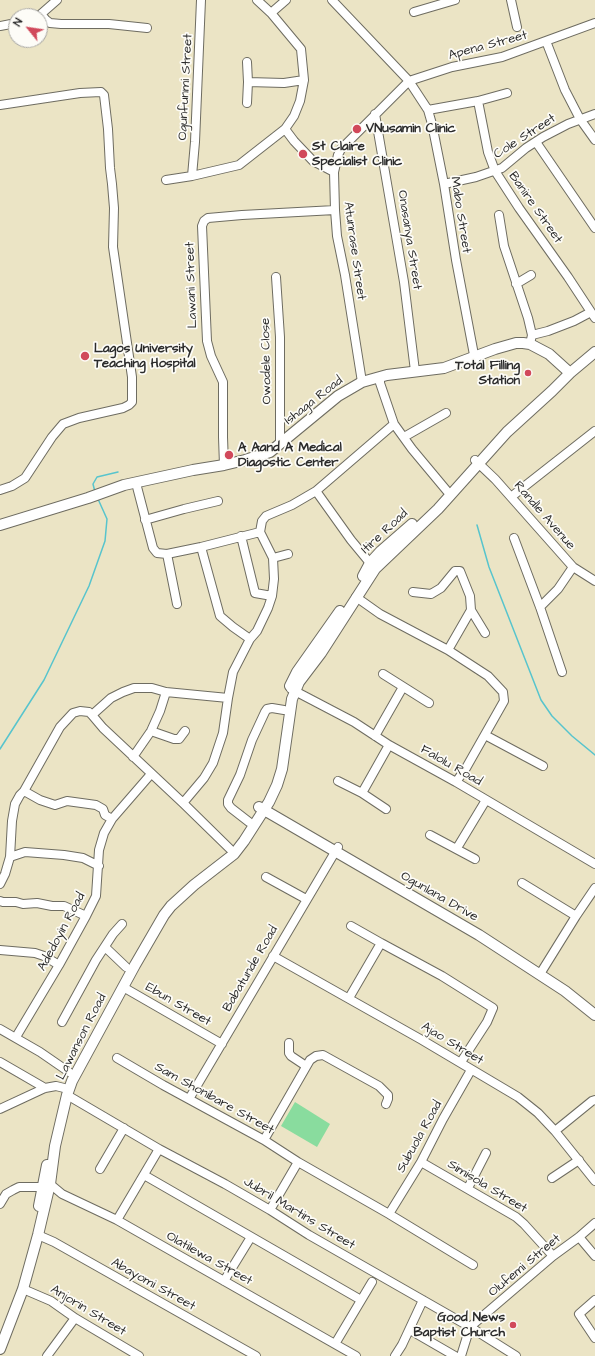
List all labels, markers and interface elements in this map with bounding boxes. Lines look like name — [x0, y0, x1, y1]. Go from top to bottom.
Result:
north arrow — [8, 8, 48, 48]
text: N — [10, 16, 26, 29]
street label: Apena Street — [447, 28, 529, 64]
street label: Ogunfunmi Street — [175, 33, 197, 141]
street label: Cole Street — [491, 111, 559, 163]
place label: VNusamin Clinic — [366, 121, 456, 137]
marker: VNusamin Clinic — [351, 123, 363, 135]
place label: St Claire Specialist Clinic — [312, 139, 402, 170]
marker: St Claire Specialist Clinic — [297, 148, 309, 160]
street label: Banire Street — [505, 169, 565, 247]
street label: Mabo Street — [446, 176, 474, 254]
street label: Onasanya Street — [393, 189, 425, 291]
street label: Atunrase Street — [339, 201, 369, 301]
street label: Lawani Street — [183, 241, 201, 329]
street label: Owodele Close — [258, 318, 276, 404]
place label: Lagos University Teaching Hospital — [94, 341, 196, 372]
marker: Lagos University Teaching Hospital — [79, 350, 91, 362]
place label: Total Filling Station — [455, 358, 520, 389]
marker: Total Filling Station — [523, 368, 533, 378]
street label: Ishaga Road — [282, 373, 346, 429]
place label: A Aand A Medical Diagostic Center — [238, 440, 342, 471]
marker: A Aand A Medical Diagostic Center — [223, 449, 235, 461]
street label: Randle Avenue — [510, 479, 578, 553]
street label: Itire Road — [358, 506, 412, 558]
street label: Falolu Road — [417, 742, 485, 790]
street label: Ogunlana Drive — [397, 869, 481, 925]
street label: Adedoyin Road — [35, 890, 89, 974]
street label: Babatunde Road — [220, 923, 282, 1015]
street label: Ebun Street — [142, 980, 214, 1030]
street label: Lawanson Road — [54, 991, 110, 1083]
street label: Ajao Street — [418, 1019, 486, 1069]
street label: Sam Shonibare Street — [151, 1060, 277, 1138]
street label: Subuola Road — [394, 1098, 446, 1176]
street label: Simisola Street — [444, 1157, 530, 1217]
street label: Jubril Martins Street — [240, 1175, 358, 1253]
street label: Olatilewa Street — [163, 1229, 255, 1289]
street label: Olufemi Street — [486, 1231, 564, 1301]
street label: Abayomi Street — [108, 1255, 198, 1315]
street label: Anjorin Street — [47, 1282, 129, 1340]
place label: Good News Baptist Church — [414, 1310, 505, 1341]
marker: Good News Baptist Church — [508, 1320, 518, 1330]

